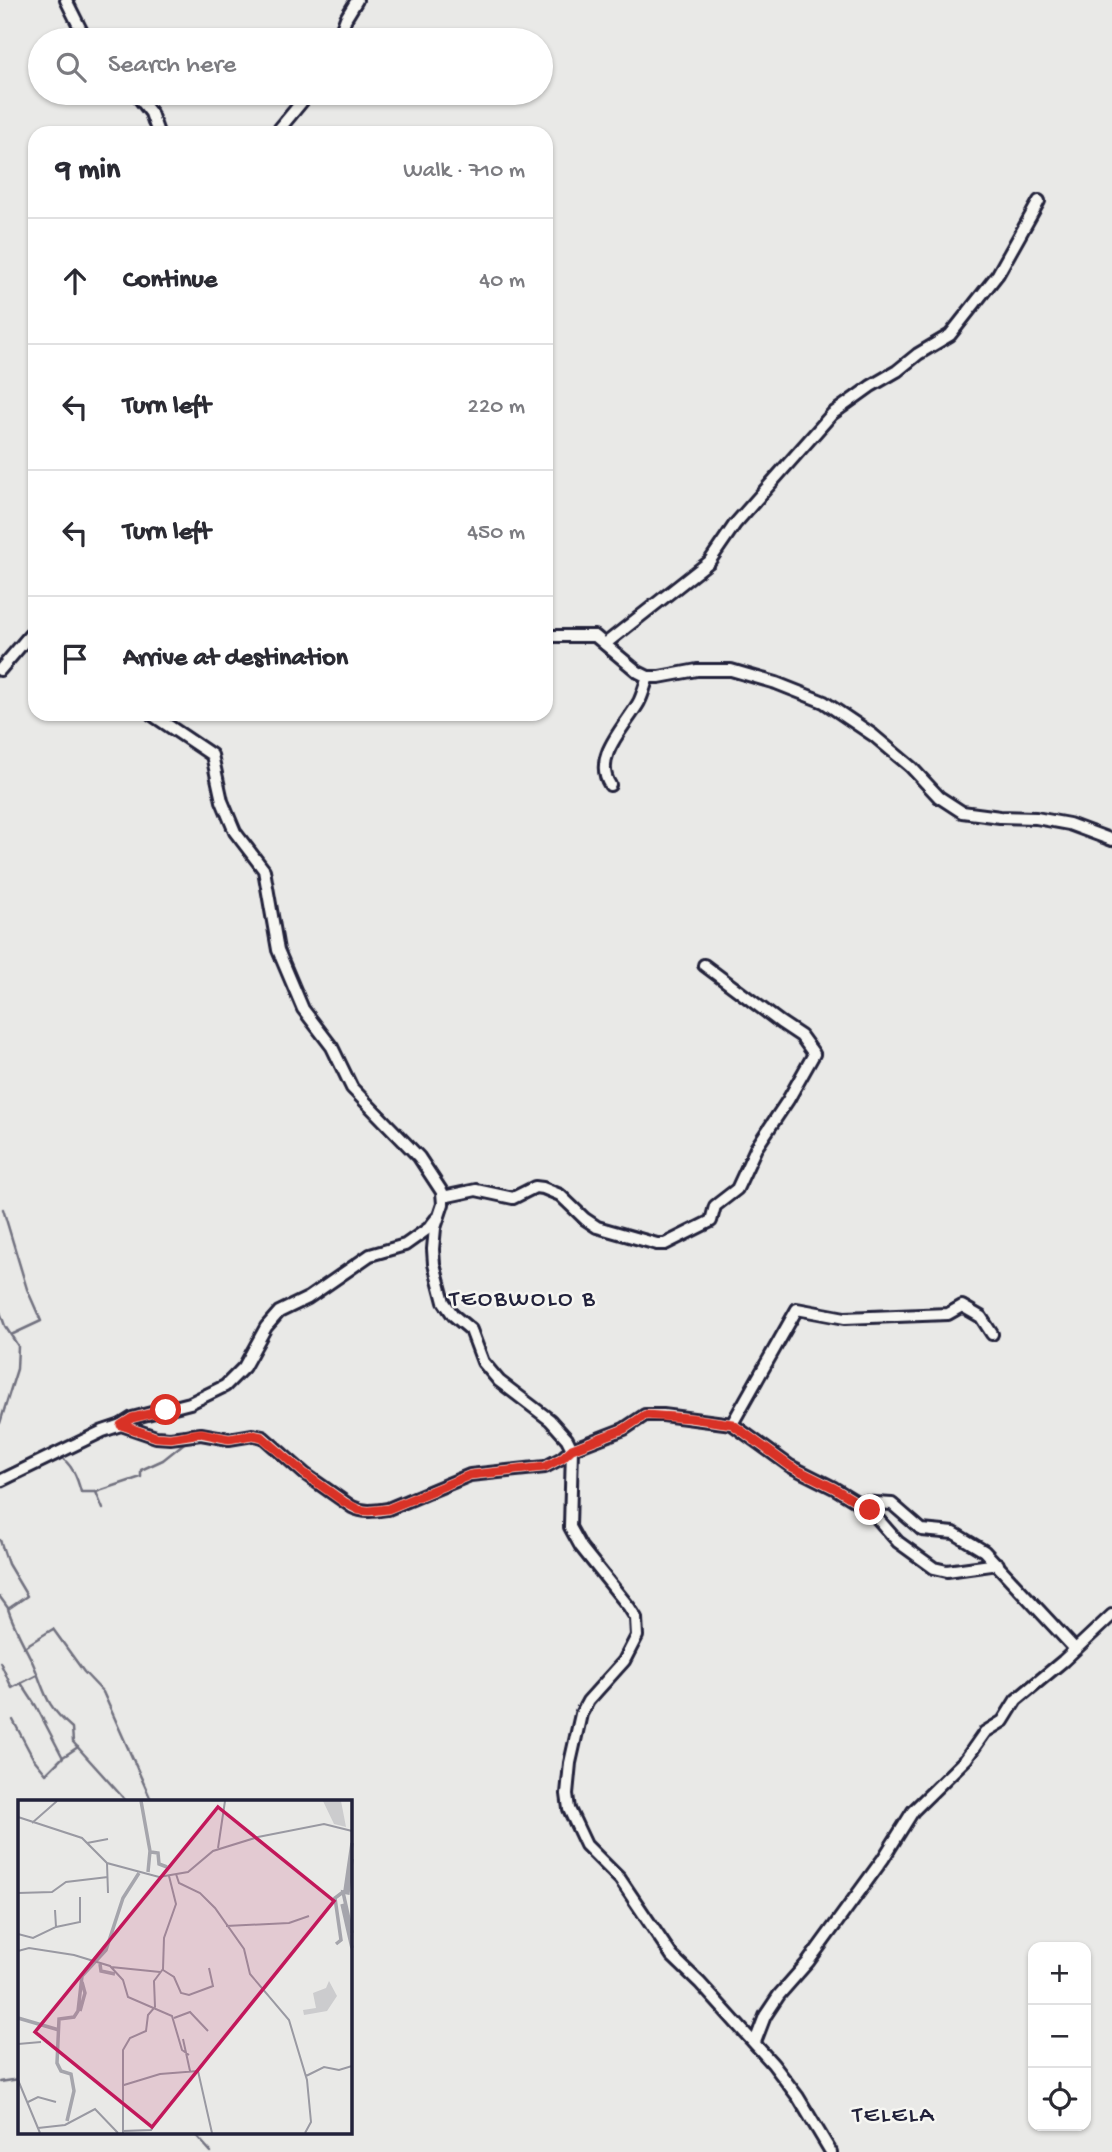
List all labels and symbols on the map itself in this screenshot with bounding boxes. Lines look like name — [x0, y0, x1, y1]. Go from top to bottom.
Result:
district label: TEOBWOLO B — [448, 1286, 596, 1315]
route start — [150, 1394, 181, 1425]
route end — [854, 1494, 885, 1525]
inset map — [18, 1800, 352, 2134]
district label: TELELA — [851, 2102, 935, 2131]

